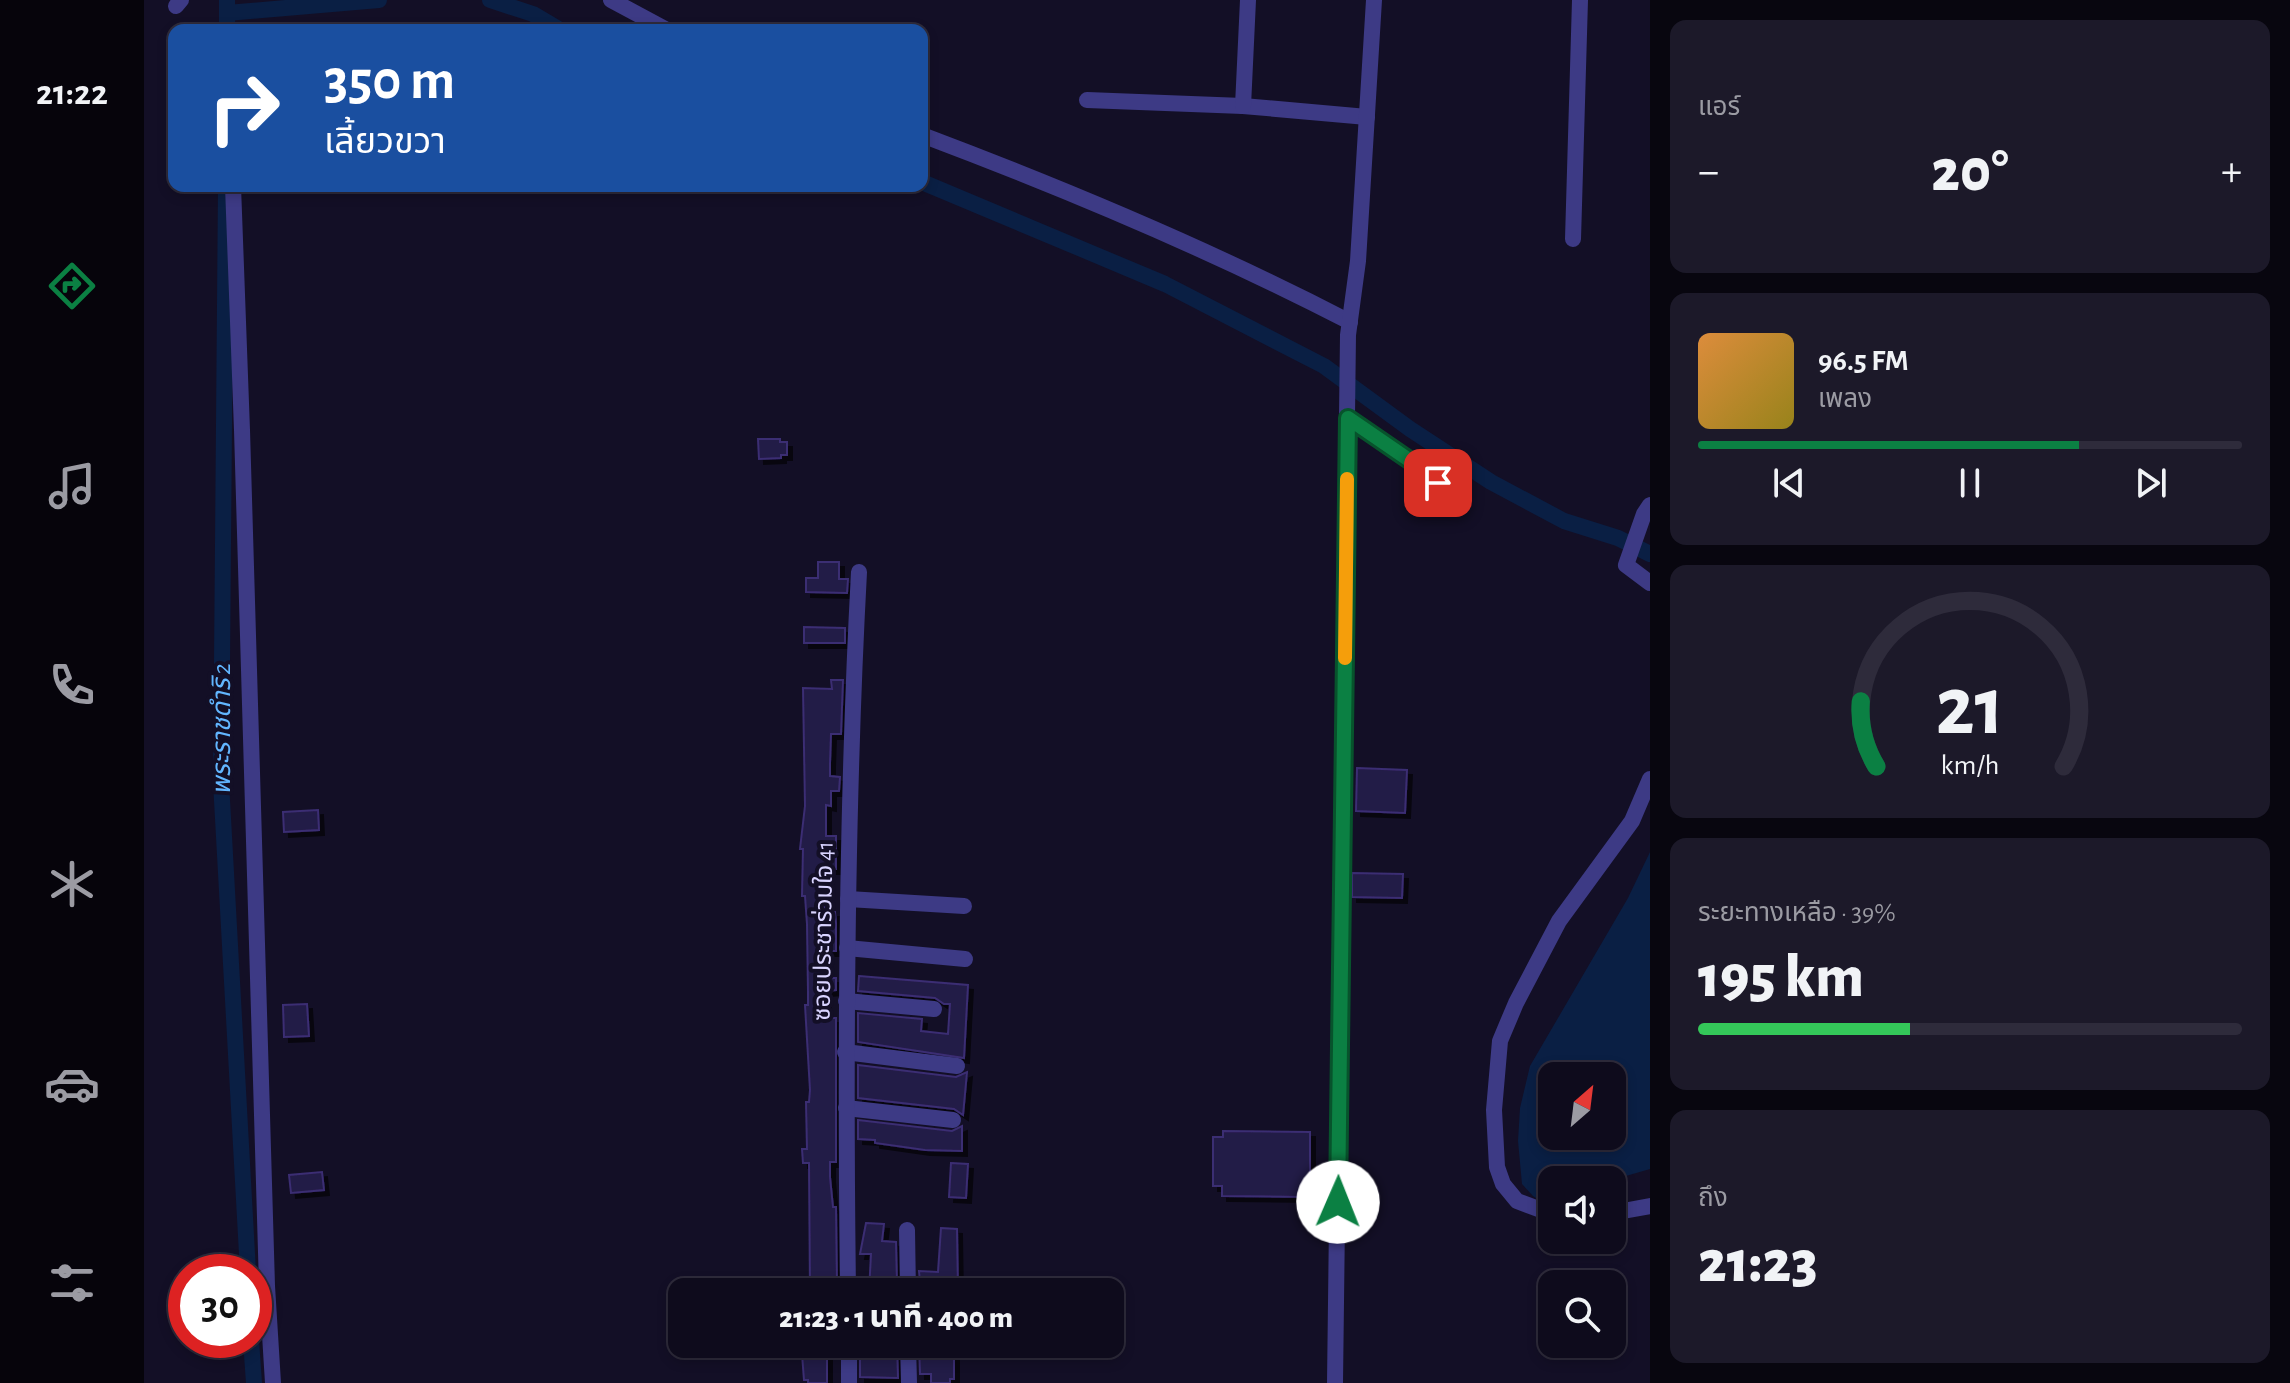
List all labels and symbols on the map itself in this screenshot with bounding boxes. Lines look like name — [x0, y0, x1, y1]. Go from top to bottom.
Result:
pin — [1404, 449, 1472, 517]
water label: พระราชดำริ 2 — [209, 663, 235, 795]
street label: ซอยประชาร่วมใจ 41 — [807, 841, 838, 1021]
north arrow — [1538, 1062, 1626, 1150]
position arrow — [1296, 1160, 1380, 1244]
speed limit sign: 30 — [168, 1254, 272, 1358]

